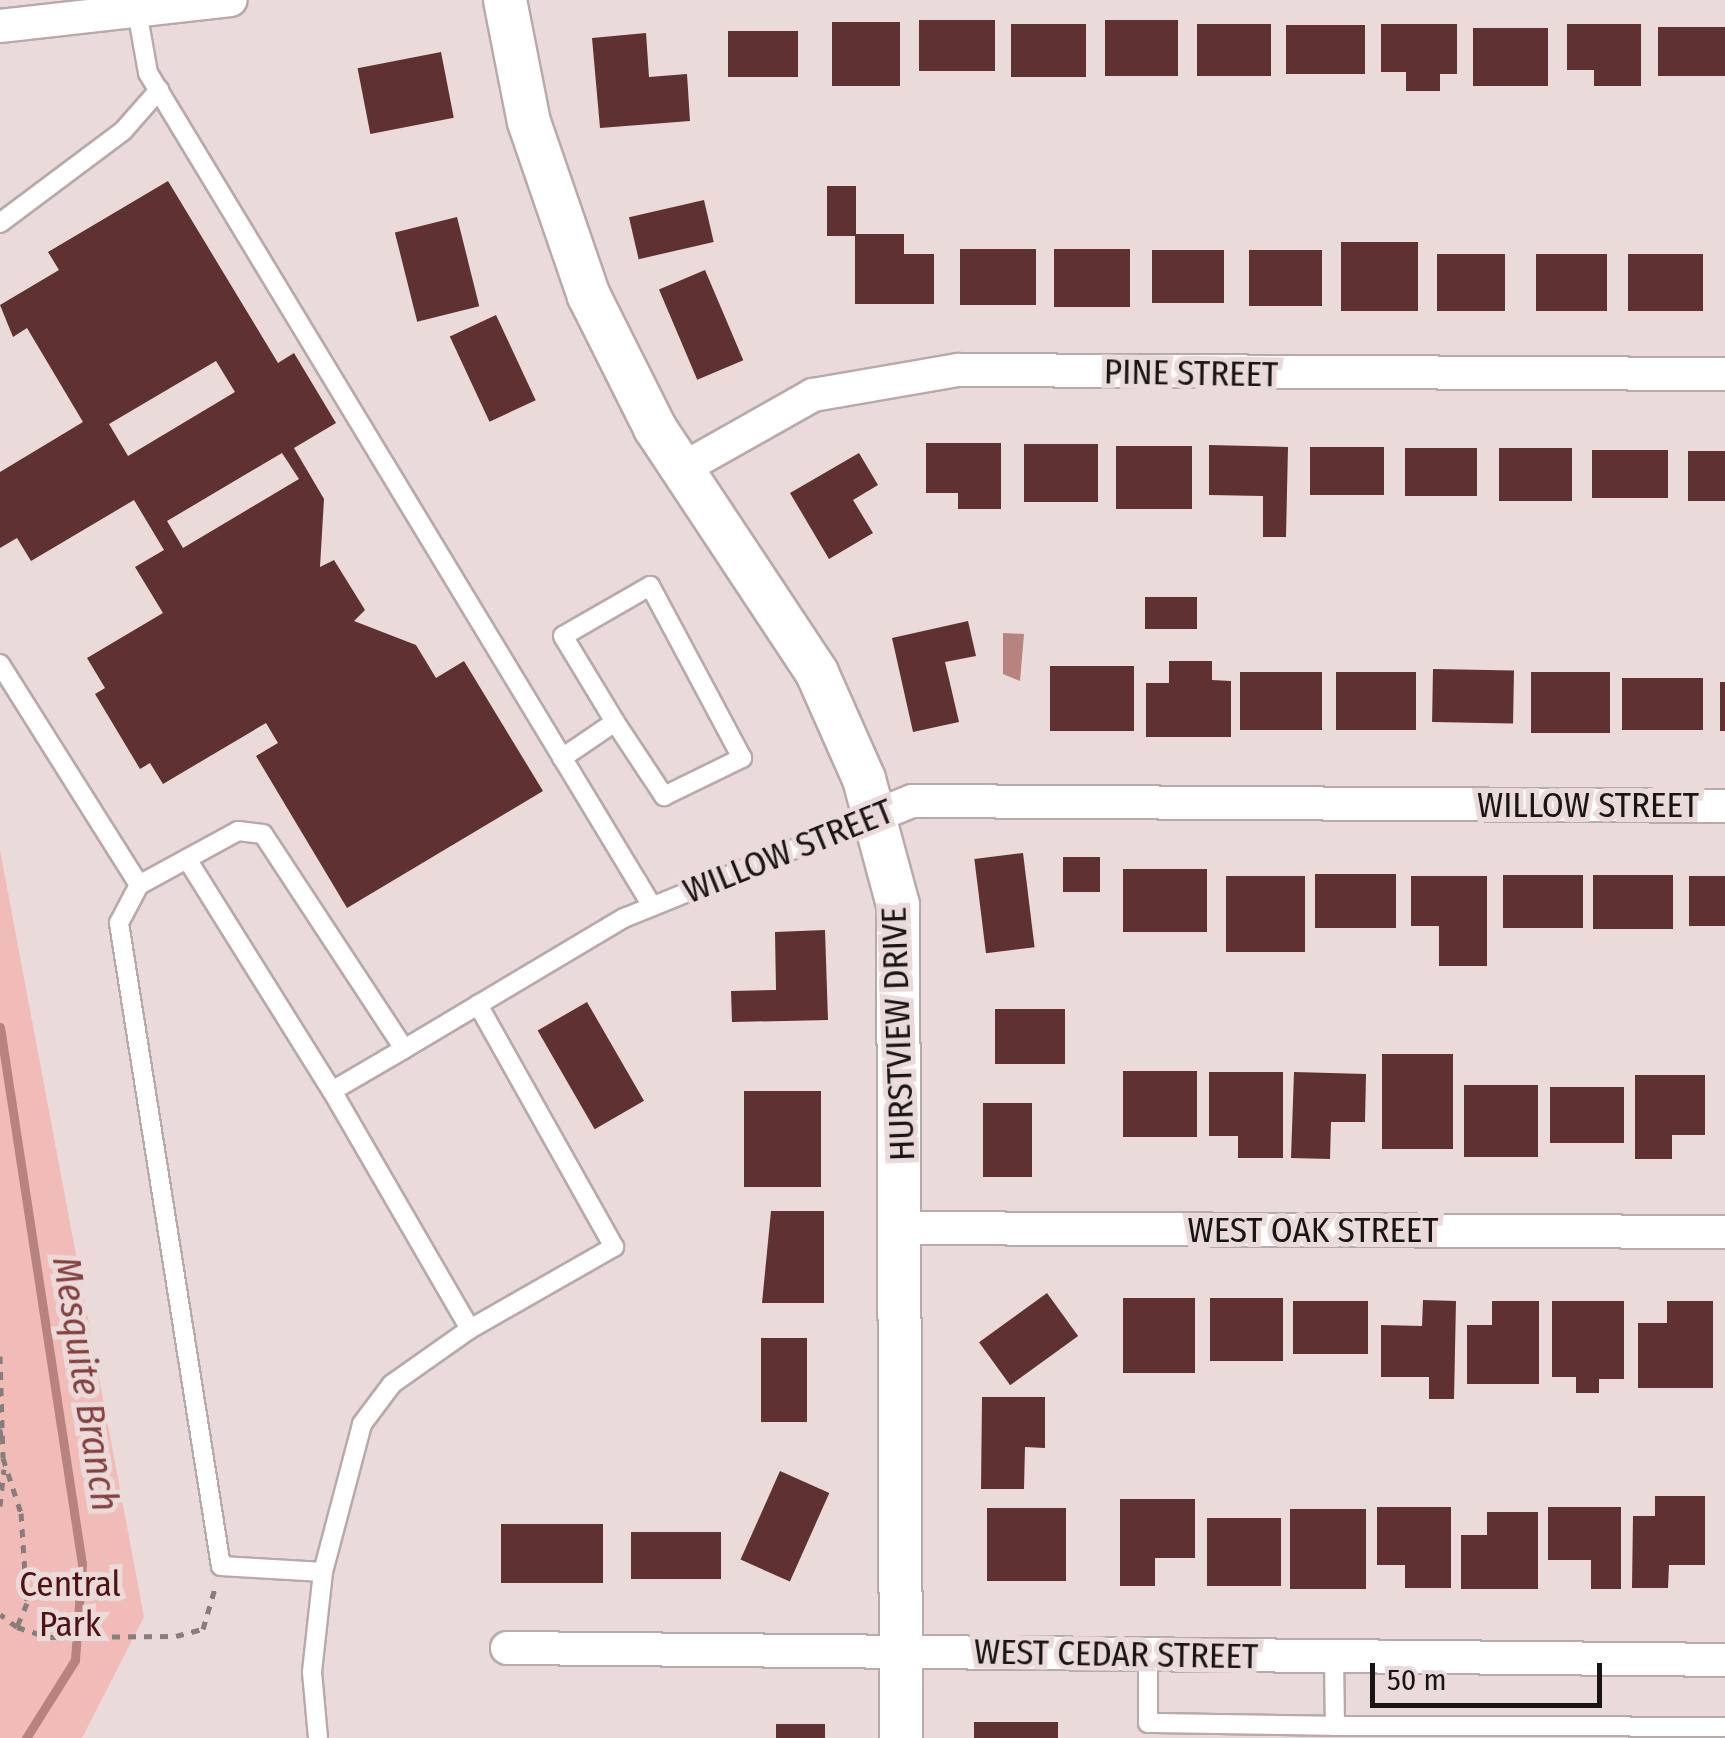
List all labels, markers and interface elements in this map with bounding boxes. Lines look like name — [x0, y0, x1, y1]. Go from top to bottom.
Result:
street label: PINE STREET — [1104, 350, 1278, 396]
street label: WILLOW STREET — [1477, 784, 1699, 826]
street label: WILLOW STREET — [677, 790, 899, 912]
street label: HURSTVIEW DRIVE — [873, 906, 923, 1162]
street label: WEST OAK STREET — [1188, 1209, 1438, 1251]
water label: Mesquite Branch — [42, 1254, 128, 1514]
park label: Central Park — [19, 1563, 121, 1645]
street label: WEST CEDAR STREET — [974, 1631, 1258, 1677]
scale bar — [1375, 1643, 1608, 1705]
text: 50 m — [1387, 1662, 1447, 1698]

